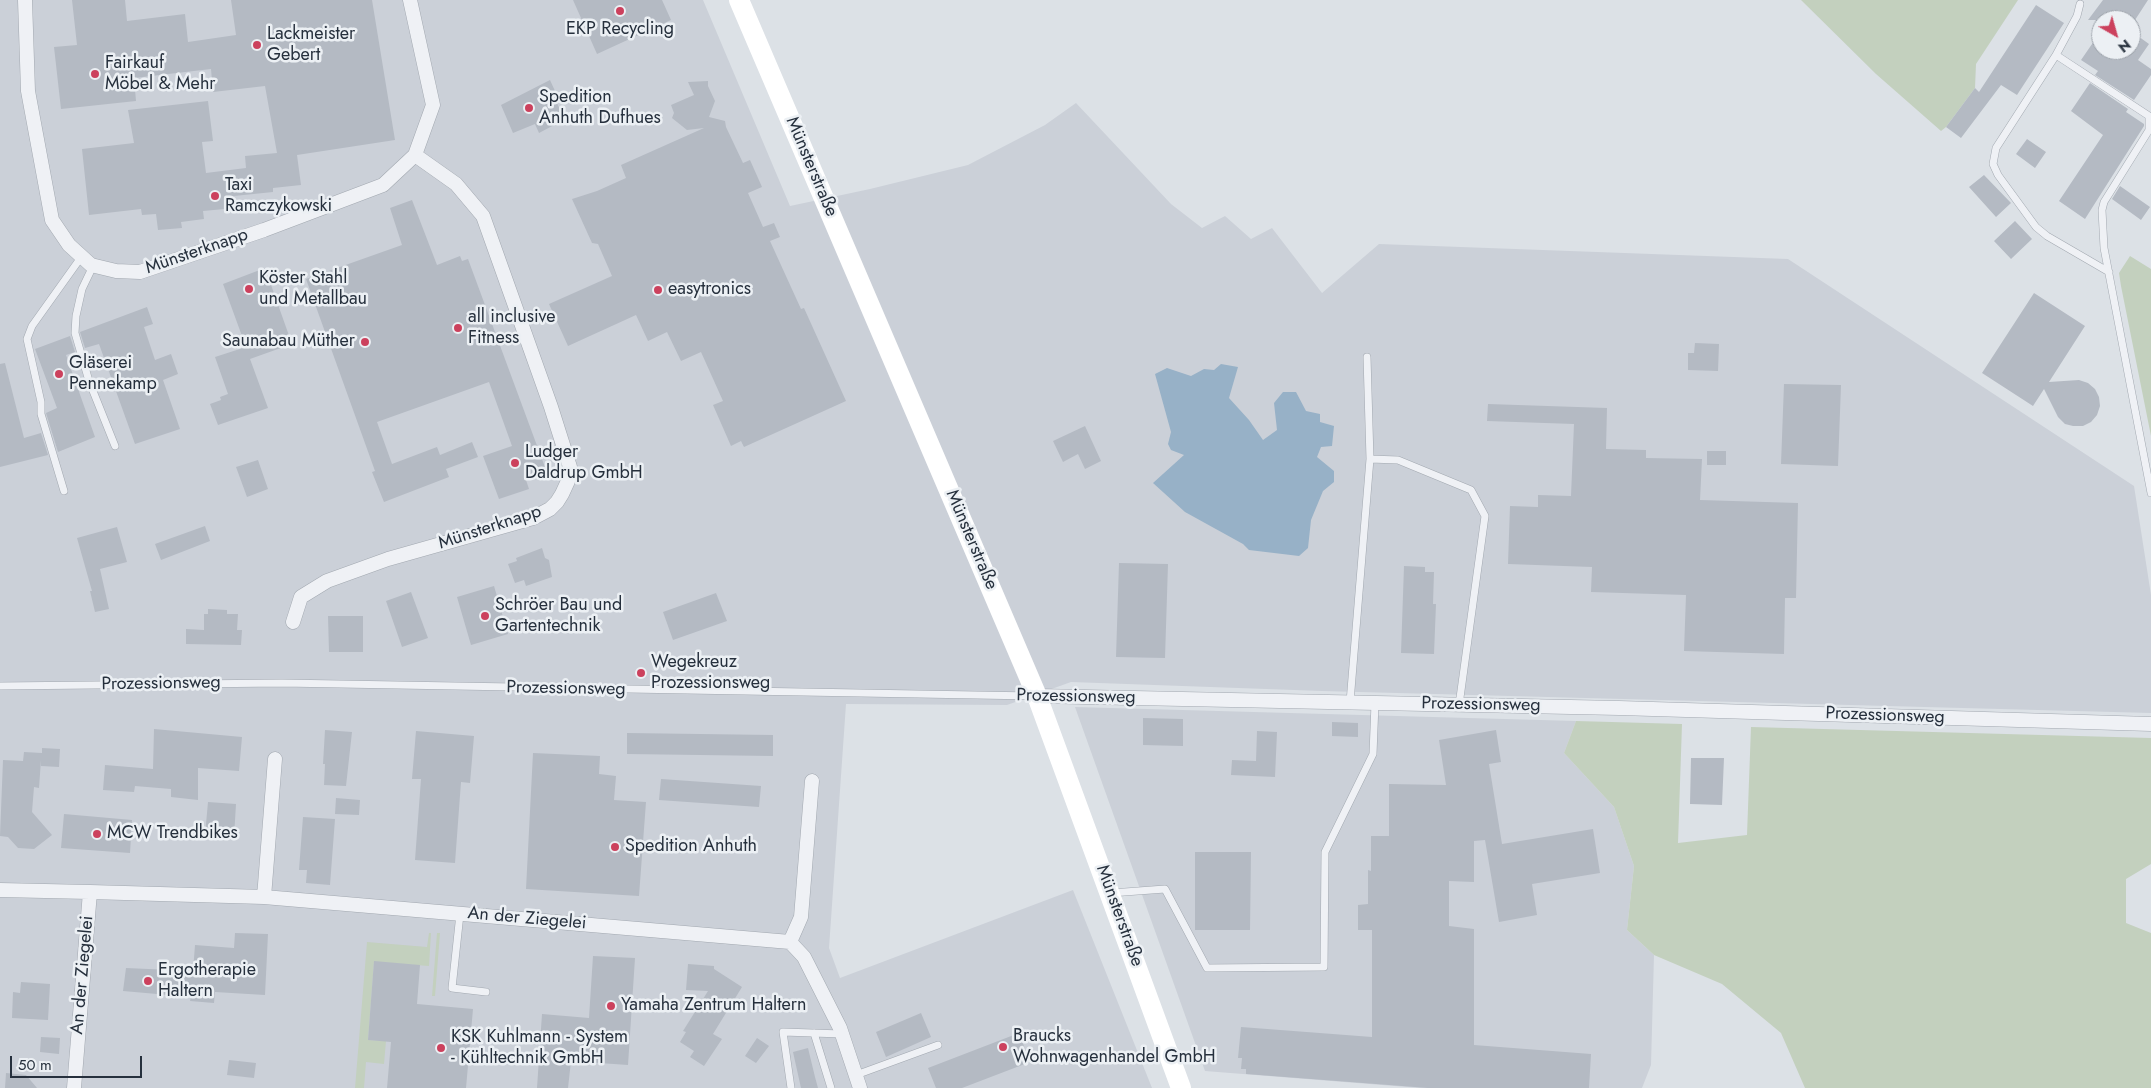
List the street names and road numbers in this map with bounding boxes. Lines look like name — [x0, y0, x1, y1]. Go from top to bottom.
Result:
street label: Münsterstraße — [780, 114, 842, 220]
street label: Münsterknapp — [143, 224, 251, 280]
street label: Münsterstraße — [940, 487, 1002, 593]
street label: Münsterknapp — [436, 501, 544, 555]
street label: Prozessionsweg — [101, 672, 221, 696]
street label: Prozessionsweg — [506, 677, 626, 701]
street label: Prozessionsweg — [1016, 685, 1136, 709]
street label: Prozessionsweg — [1421, 693, 1541, 717]
street label: Prozessionsweg — [1825, 703, 1945, 729]
street label: Münsterstraße — [1091, 862, 1147, 970]
street label: An der Ziegelei — [467, 903, 587, 935]
street label: An der Ziegelei — [67, 915, 99, 1035]

